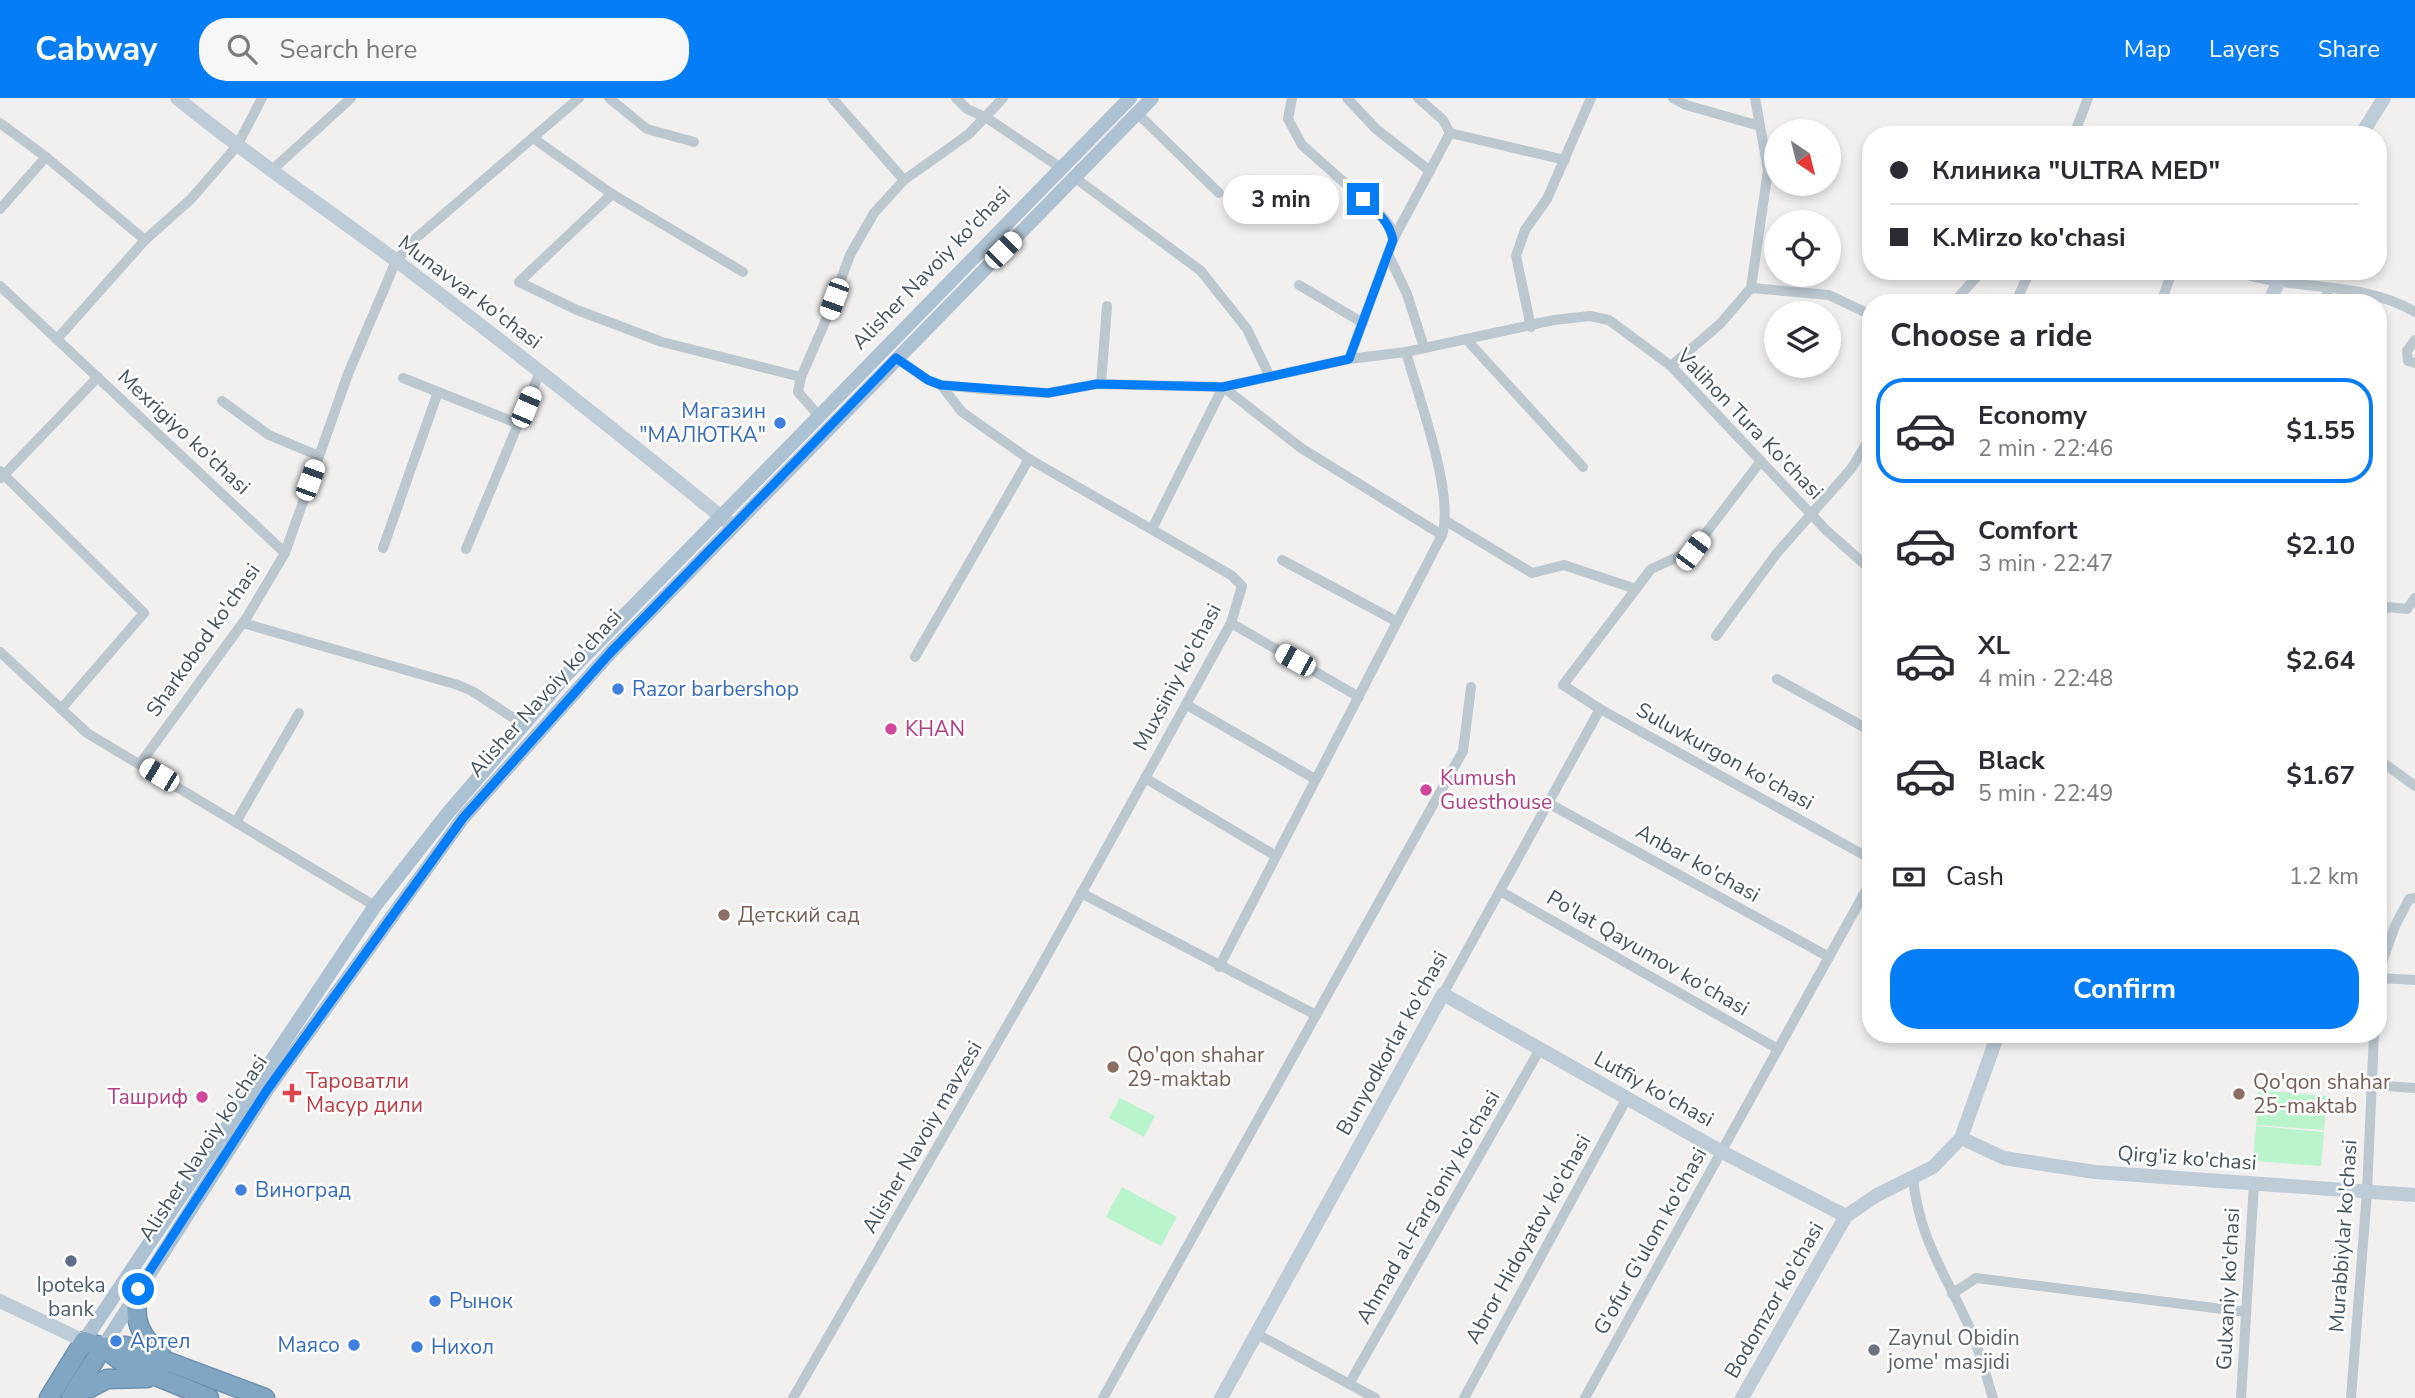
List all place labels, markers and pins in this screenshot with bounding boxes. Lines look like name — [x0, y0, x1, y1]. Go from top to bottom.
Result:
place label: Магазин "МАЛЮТКА" — [639, 397, 766, 449]
marker: Магазин "МАЛЮТКА" — [772, 415, 788, 431]
place label: Razor barbershop — [632, 675, 799, 703]
marker: Razor barbershop — [610, 681, 626, 697]
place label: KHAN — [905, 715, 965, 743]
marker: KHAN — [883, 721, 899, 737]
place label: Kumush Guesthouse — [1440, 764, 1552, 816]
marker: Kumush Guesthouse — [1418, 782, 1434, 798]
place label: Детский сад — [738, 901, 860, 929]
marker: Детский сад — [716, 907, 732, 923]
place label: Qo'qon shahar 29-maktab — [1127, 1041, 1265, 1093]
marker: Qo'qon shahar 29-maktab — [1105, 1059, 1121, 1075]
place label: Тароватли Масур дили — [306, 1067, 423, 1119]
place label: Qo'qon shahar 25-maktab — [2253, 1068, 2391, 1120]
place label: Ташриф — [107, 1083, 188, 1111]
marker: Тароватли Масур дили — [284, 1085, 300, 1101]
marker: Qo'qon shahar 25-maktab — [2231, 1086, 2247, 1102]
marker: Ташриф — [194, 1089, 210, 1105]
place label: Виноград — [255, 1176, 351, 1204]
marker: Виноград — [233, 1182, 249, 1198]
marker: Ipoteka bank — [63, 1253, 79, 1269]
place label: Ipoteka bank — [36, 1271, 106, 1323]
place label: Рынок — [449, 1287, 514, 1315]
marker: Рынок — [427, 1293, 443, 1309]
place label: Zaynul Obidin jome' masjidi — [1886, 1324, 2020, 1376]
place label: Артел — [130, 1327, 190, 1355]
place label: Маясо — [278, 1331, 340, 1359]
marker: Артел — [108, 1333, 124, 1349]
place label: Нихол — [431, 1333, 494, 1361]
marker: Маясо — [346, 1337, 362, 1353]
marker: Нихол — [409, 1339, 425, 1355]
marker: Zaynul Obidin jome' masjidi — [1866, 1342, 1882, 1358]

